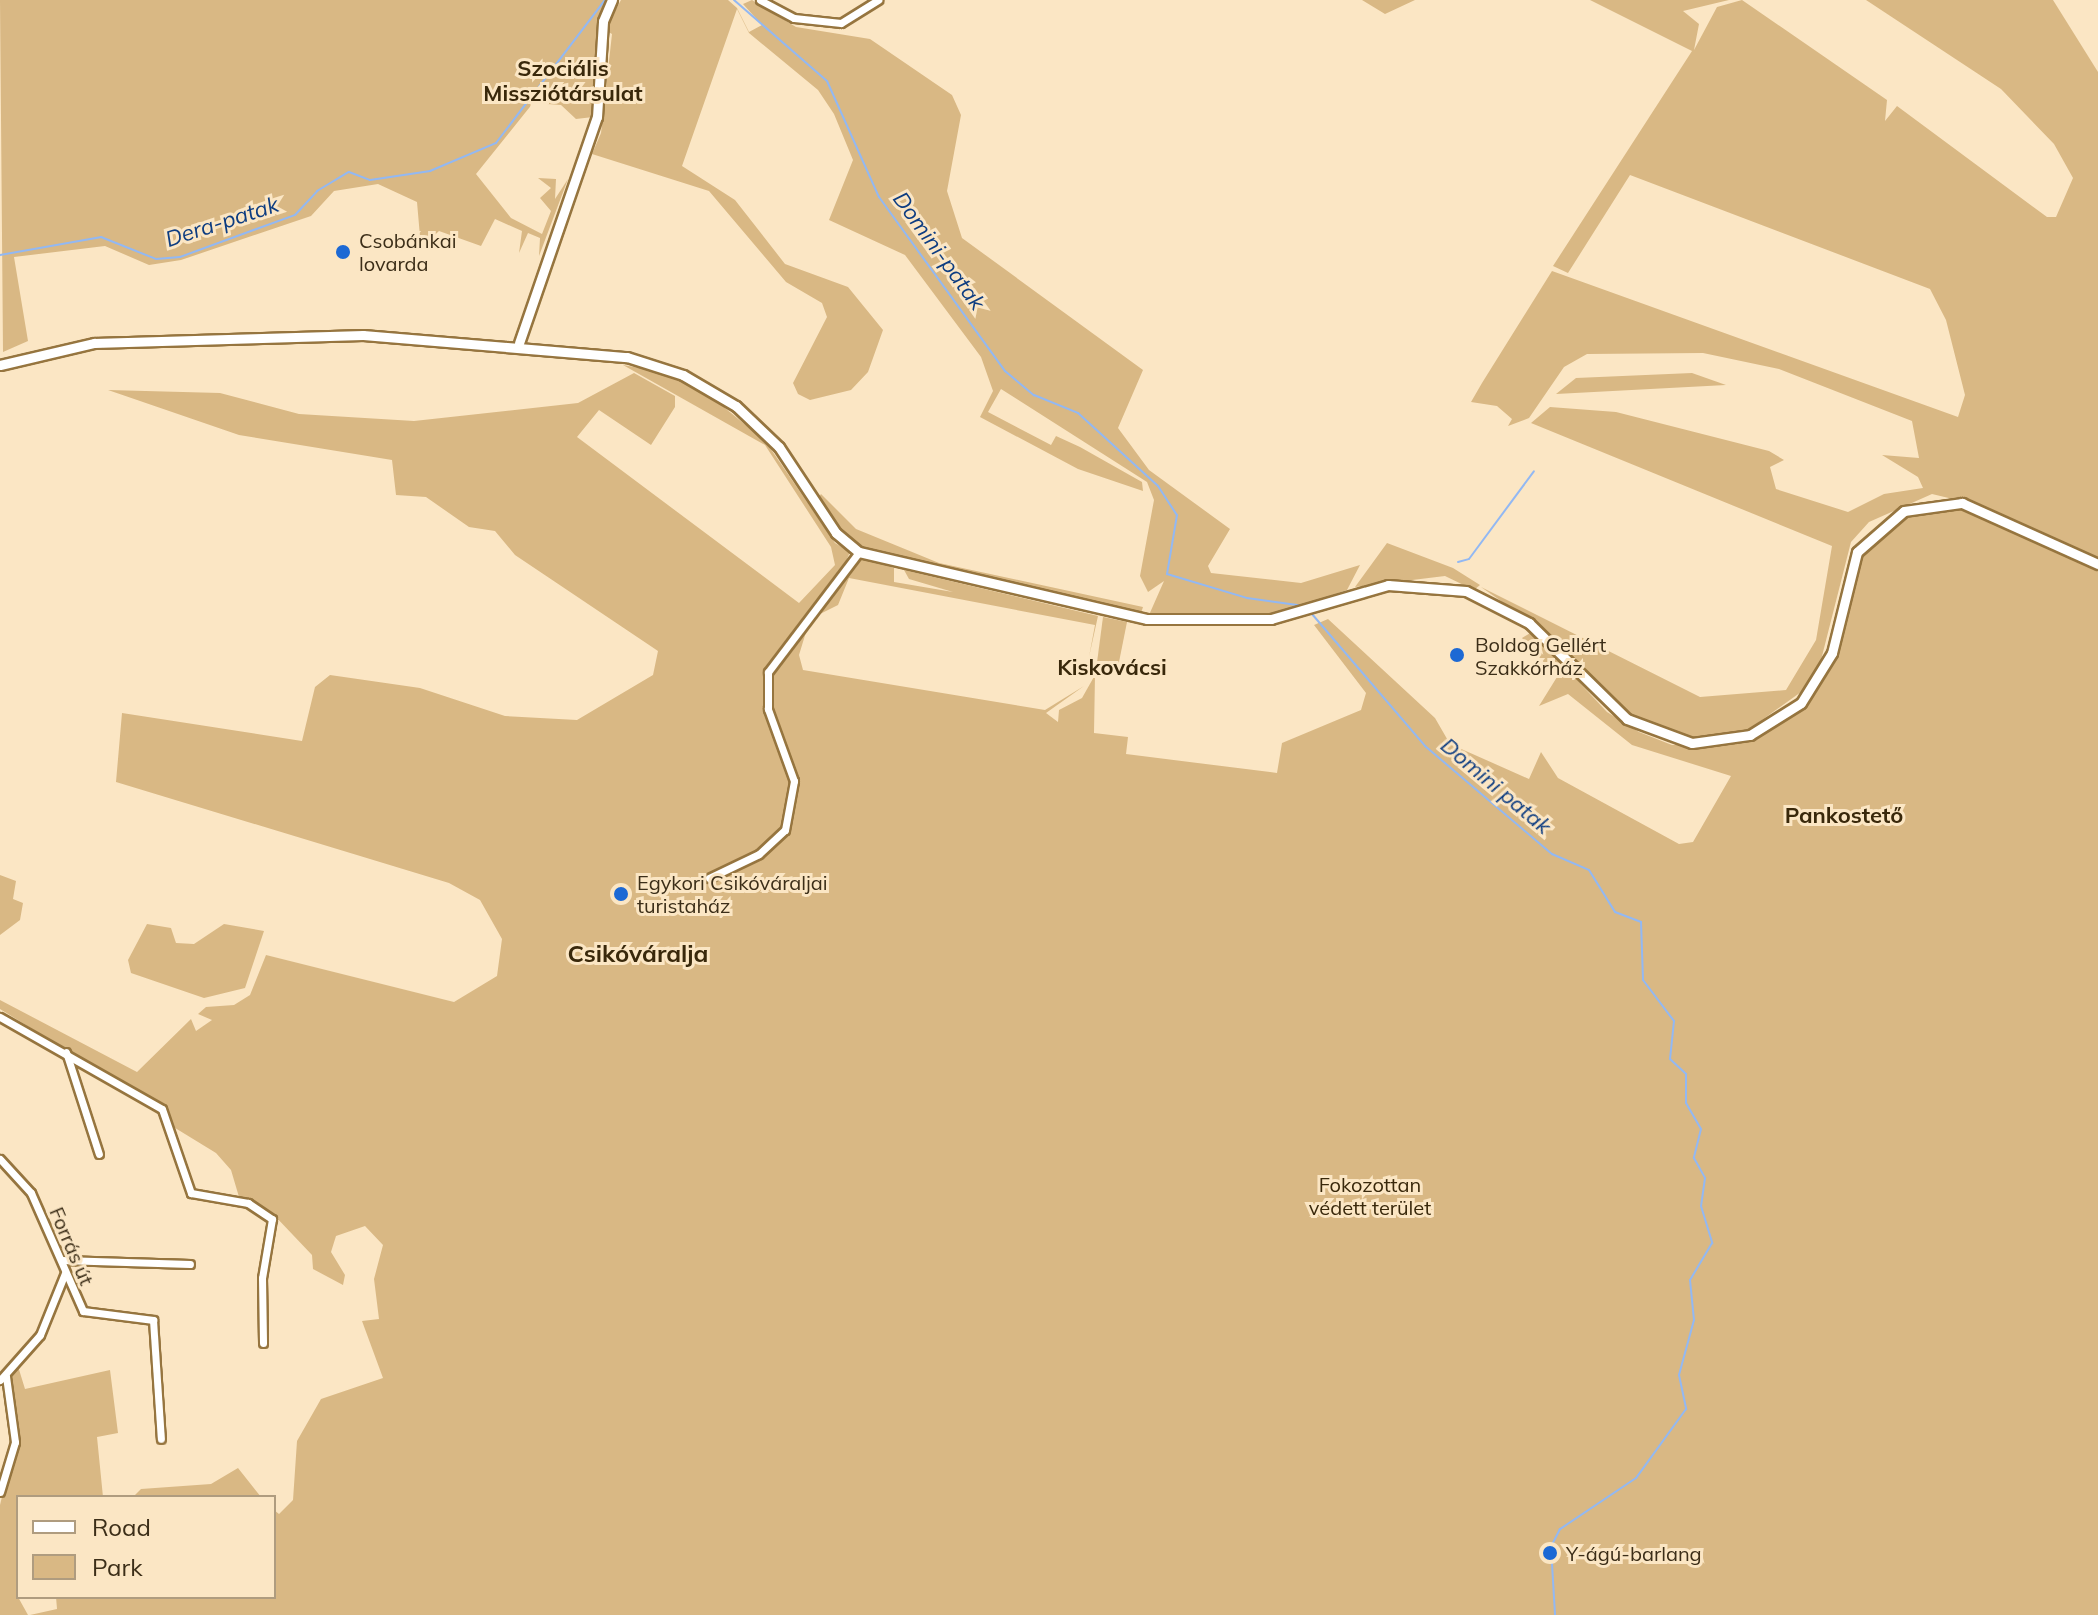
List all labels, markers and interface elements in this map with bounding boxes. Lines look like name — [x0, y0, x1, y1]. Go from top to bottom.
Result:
district label: Szociális Missziótársulat — [483, 55, 643, 106]
water label: Domini-patak — [887, 187, 991, 315]
water label: Dera-patak — [162, 191, 282, 253]
place label: Csobánkai lovarda — [359, 228, 456, 275]
marker: Csobánkai lovarda — [334, 243, 352, 261]
place label: Boldog Gellért Szakkórház — [1475, 632, 1606, 679]
marker: Boldog Gellért Szakkórház — [1446, 644, 1468, 666]
district label: Kiskovácsi — [1057, 655, 1167, 681]
water label: Domini patak — [1435, 732, 1557, 840]
district label: Pankostető — [1785, 803, 1903, 829]
place label: Egykori Csikóváraljai turistaház — [637, 870, 828, 917]
marker: Egykori Csikóváraljai turistaház — [612, 885, 630, 903]
district label: Csikóváralja — [568, 940, 708, 968]
park label: Fokozottan védett terület — [1309, 1172, 1431, 1219]
street label: Forrás út — [45, 1203, 99, 1289]
legend — [16, 1495, 276, 1599]
text: Road — [92, 1512, 151, 1542]
place label: Y-ágú-barlang — [1566, 1541, 1702, 1565]
marker: Y-ágú-barlang — [1541, 1544, 1559, 1562]
text: Park — [92, 1552, 143, 1582]

